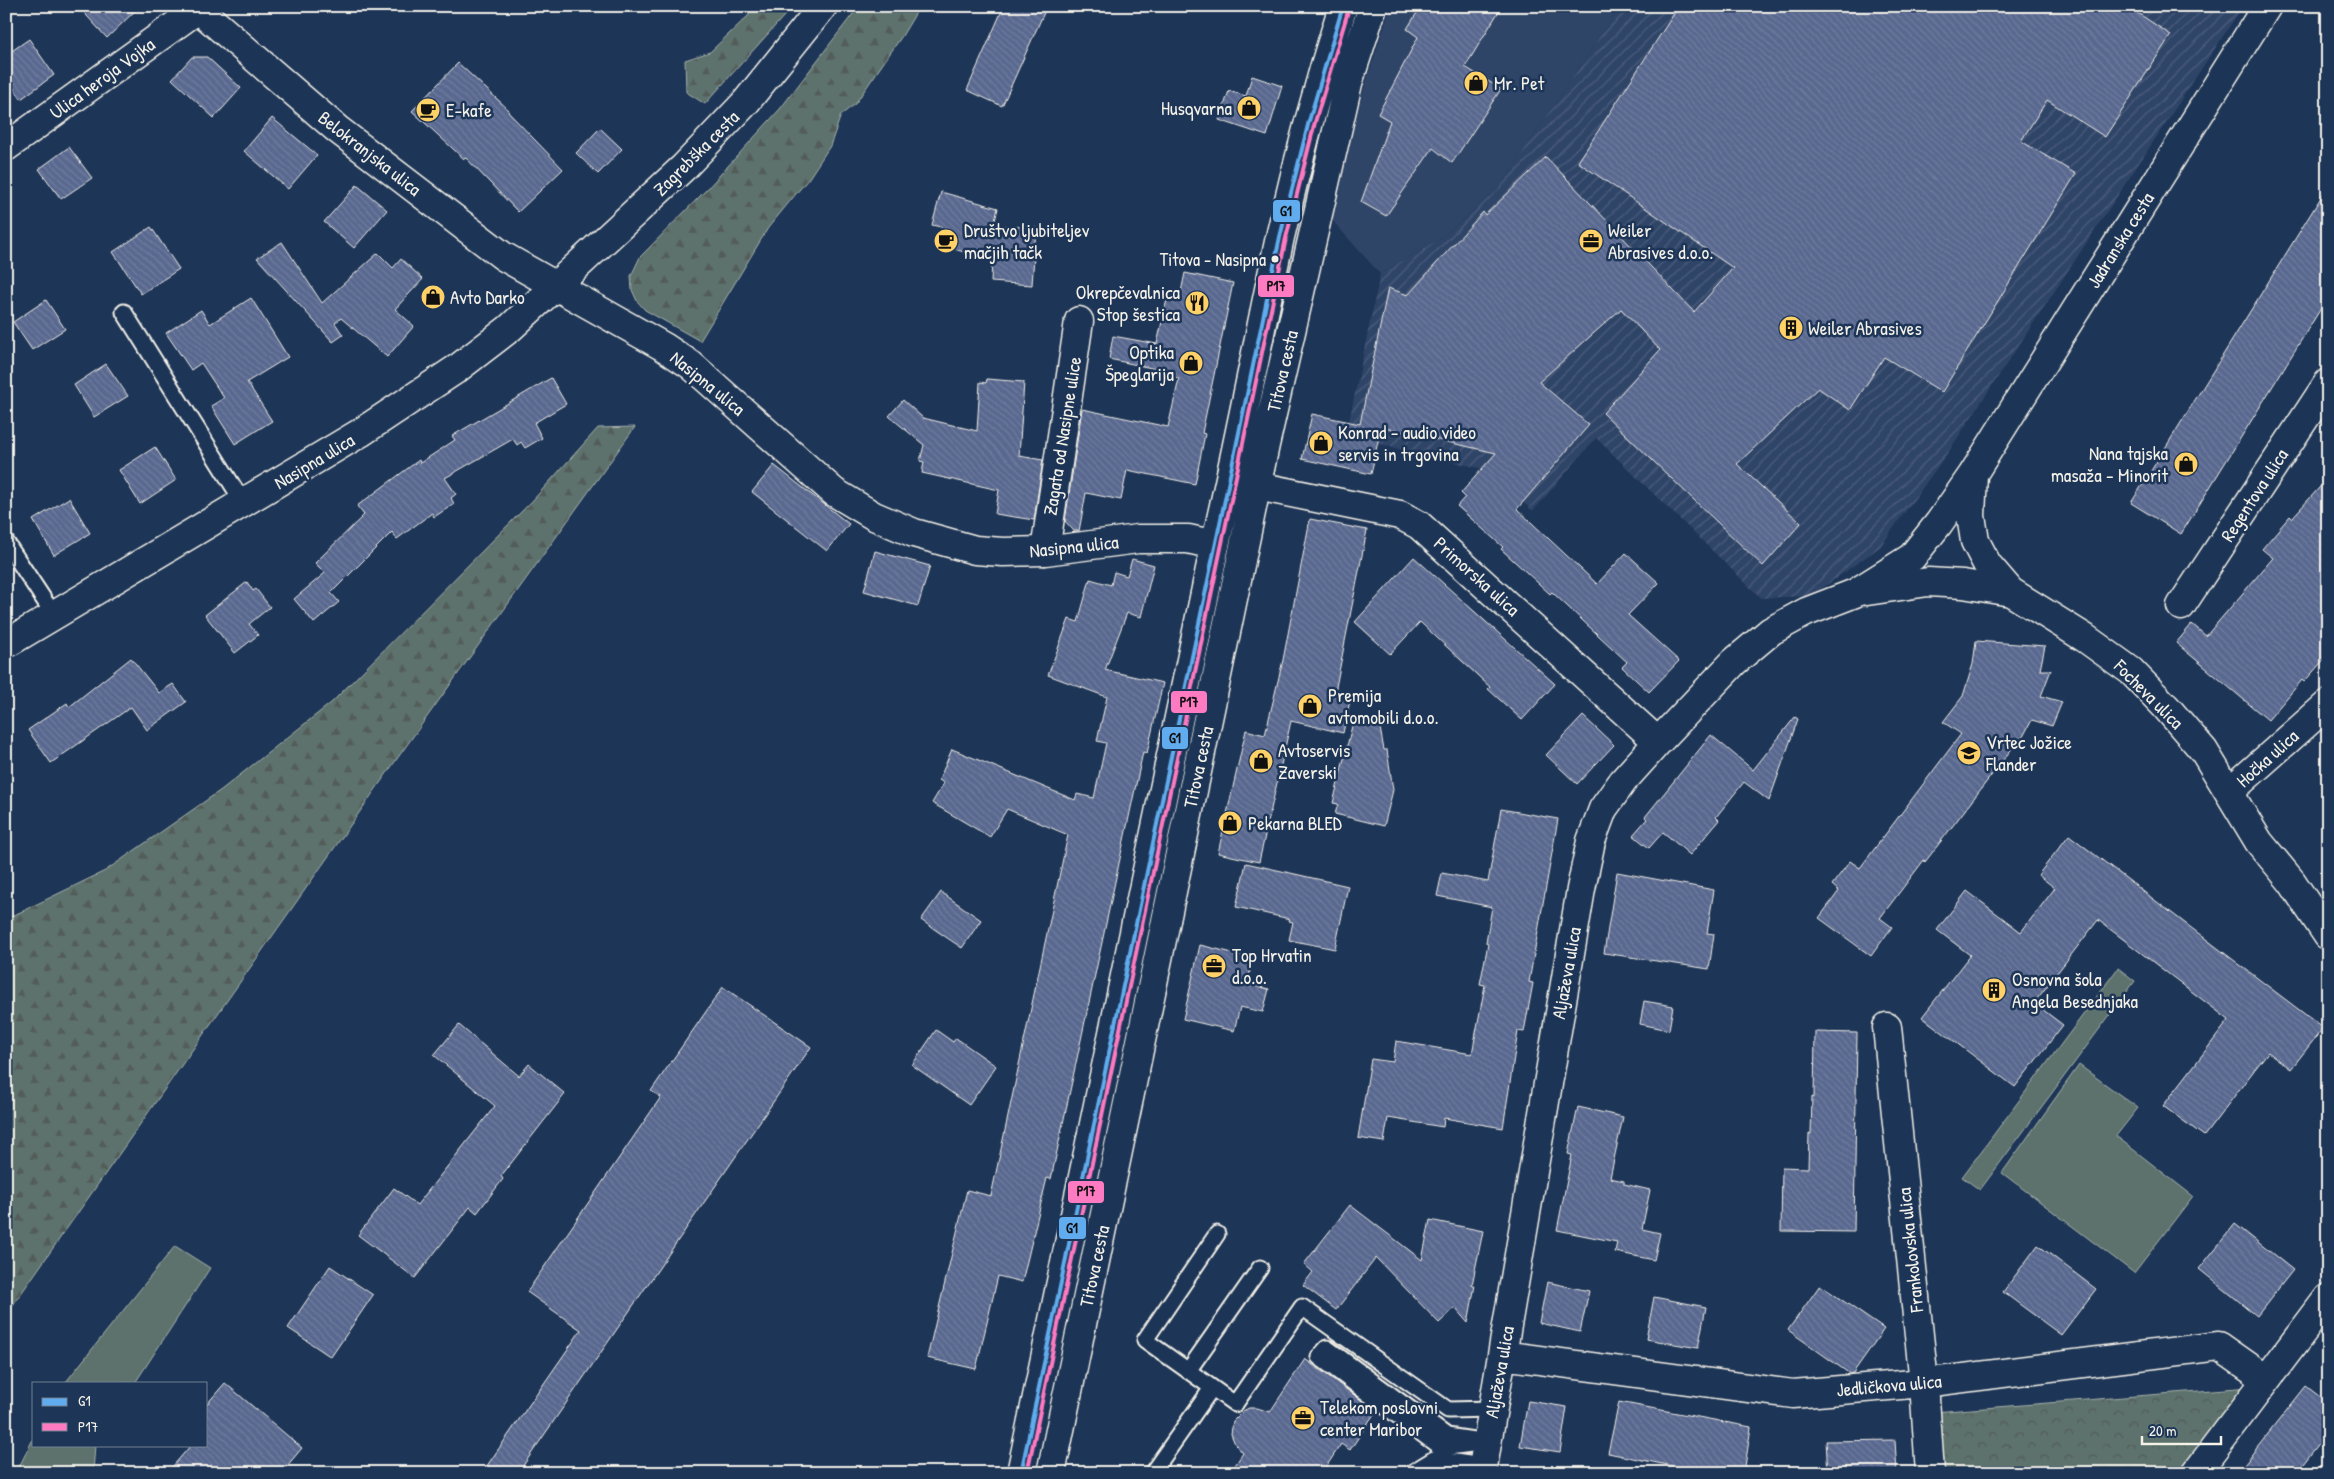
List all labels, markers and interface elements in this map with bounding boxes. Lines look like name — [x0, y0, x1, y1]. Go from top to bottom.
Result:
street label: Ulica heroja Vojka — [44, 31, 160, 125]
shop icon: Mr. Pet — [1463, 70, 1489, 96]
place label: Mr. Pet — [1494, 70, 1545, 96]
place label: Husqvarna — [1161, 95, 1233, 121]
shop icon: Husqvarna — [1236, 95, 1262, 121]
cafe icon: E-kafe — [415, 97, 441, 123]
place label: E-kafe — [446, 97, 492, 123]
street label: Belokranjska ulica — [313, 104, 427, 202]
street label: Zagrebška cesta — [647, 104, 745, 202]
street label: Jadranska cesta — [2080, 187, 2160, 293]
line badge: G1 — [1272, 199, 1301, 223]
text: G1 — [1280, 201, 1292, 220]
place label: Društvo ljubiteljev mačjih tačk — [964, 217, 1090, 265]
place label: Weiler Abrasives d.o.o. — [1608, 217, 1713, 265]
cafe icon: Društvo ljubiteljev mačjih tačk — [933, 228, 959, 254]
office icon: Weiler Abrasives d.o.o. — [1578, 228, 1604, 254]
place label: Titova - Nasipna — [1160, 247, 1266, 272]
marker: Titova - Nasipna — [1270, 254, 1280, 264]
line badge: P17 — [1257, 274, 1295, 298]
text: P17 — [1267, 276, 1285, 295]
place label: Okrepčevalnica Stop šestica — [1076, 279, 1181, 327]
shop icon: Avto Darko — [420, 284, 446, 310]
place label: Avto Darko — [450, 284, 525, 310]
restaurant icon: Okrepčevalnica Stop šestica — [1184, 290, 1210, 316]
building icon: Weiler Abrasives — [1778, 315, 1804, 341]
place label: Weiler Abrasives — [1808, 315, 1922, 341]
street label: Titova cesta — [1260, 327, 1304, 414]
place label: Optika Špeglarija — [1105, 339, 1175, 387]
street label: Nasipna ulica — [665, 345, 751, 422]
shop icon: Optika Špeglarija — [1178, 350, 1204, 376]
street label: Zagata od Nasipne ulice — [1037, 354, 1087, 517]
place label: Konrad - audio video servis in trgovina — [1338, 419, 1476, 467]
street label: Nasipna ulica — [269, 427, 359, 495]
shop icon: Konrad - audio video servis in trgovina — [1308, 430, 1334, 456]
place label: Nana tajska masaža - Minorit — [2051, 440, 2169, 488]
street label: Regentova ulica — [2214, 443, 2294, 547]
shop icon: Nana tajska masaža - Minorit — [2173, 451, 2199, 477]
street label: Nasipna ulica — [1028, 528, 1120, 564]
street label: Primorska ulica — [1428, 530, 1526, 622]
street label: Focheva ulica — [2108, 653, 2190, 735]
place label: Premija avtomobili d.o.o. — [1328, 682, 1439, 730]
line badge: P17 — [1170, 690, 1208, 714]
text: P17 — [1180, 692, 1198, 711]
shop icon: Premija avtomobili d.o.o. — [1297, 693, 1323, 719]
street label: Titova cesta — [1177, 723, 1219, 810]
street label: Hočka ulica — [2230, 723, 2304, 793]
line badge: G1 — [1161, 726, 1189, 750]
text: G1 — [1169, 728, 1181, 747]
place label: Vrtec Jožice Flander — [1985, 729, 2072, 777]
place label: Avtoservis Zaverski — [1278, 737, 1350, 785]
school or university icon: Vrtec Jožice Flander — [1956, 740, 1982, 766]
shop icon: Avtoservis Zaverski — [1248, 748, 1274, 774]
shop icon: Pekarna BLED — [1217, 810, 1243, 836]
place label: Pekarna BLED — [1248, 810, 1342, 836]
street label: Aljaževa ulica — [1545, 924, 1587, 1021]
place label: Top Hrvatin d.o.o. — [1232, 942, 1312, 990]
office icon: Top Hrvatin d.o.o. — [1201, 953, 1227, 979]
place label: Osnovna šola Angela Besednjaka — [2012, 966, 2139, 1014]
building icon: Osnovna šola Angela Besednjaka — [1981, 977, 2007, 1003]
line badge: P17 — [1067, 1180, 1105, 1204]
text: P17 — [1077, 1181, 1095, 1200]
street label: Frankolovska ulica — [1890, 1186, 1930, 1315]
line badge: G1 — [1058, 1216, 1087, 1240]
text: G1 — [1066, 1218, 1078, 1237]
street label: Titova cesta — [1073, 1222, 1115, 1309]
street label: Aljaževa ulica — [1478, 1323, 1520, 1420]
street label: Jedličkova ulica — [1835, 1367, 1943, 1403]
legend — [32, 1382, 208, 1446]
text: G1 — [78, 1390, 91, 1411]
place label: Telekom poslovni center Maribor — [1320, 1394, 1438, 1442]
office icon: Telekom poslovni center Maribor — [1290, 1405, 1316, 1431]
scale bar — [2142, 1414, 2220, 1446]
text: P17 — [78, 1416, 98, 1437]
text: 20 m — [2149, 1420, 2176, 1441]

